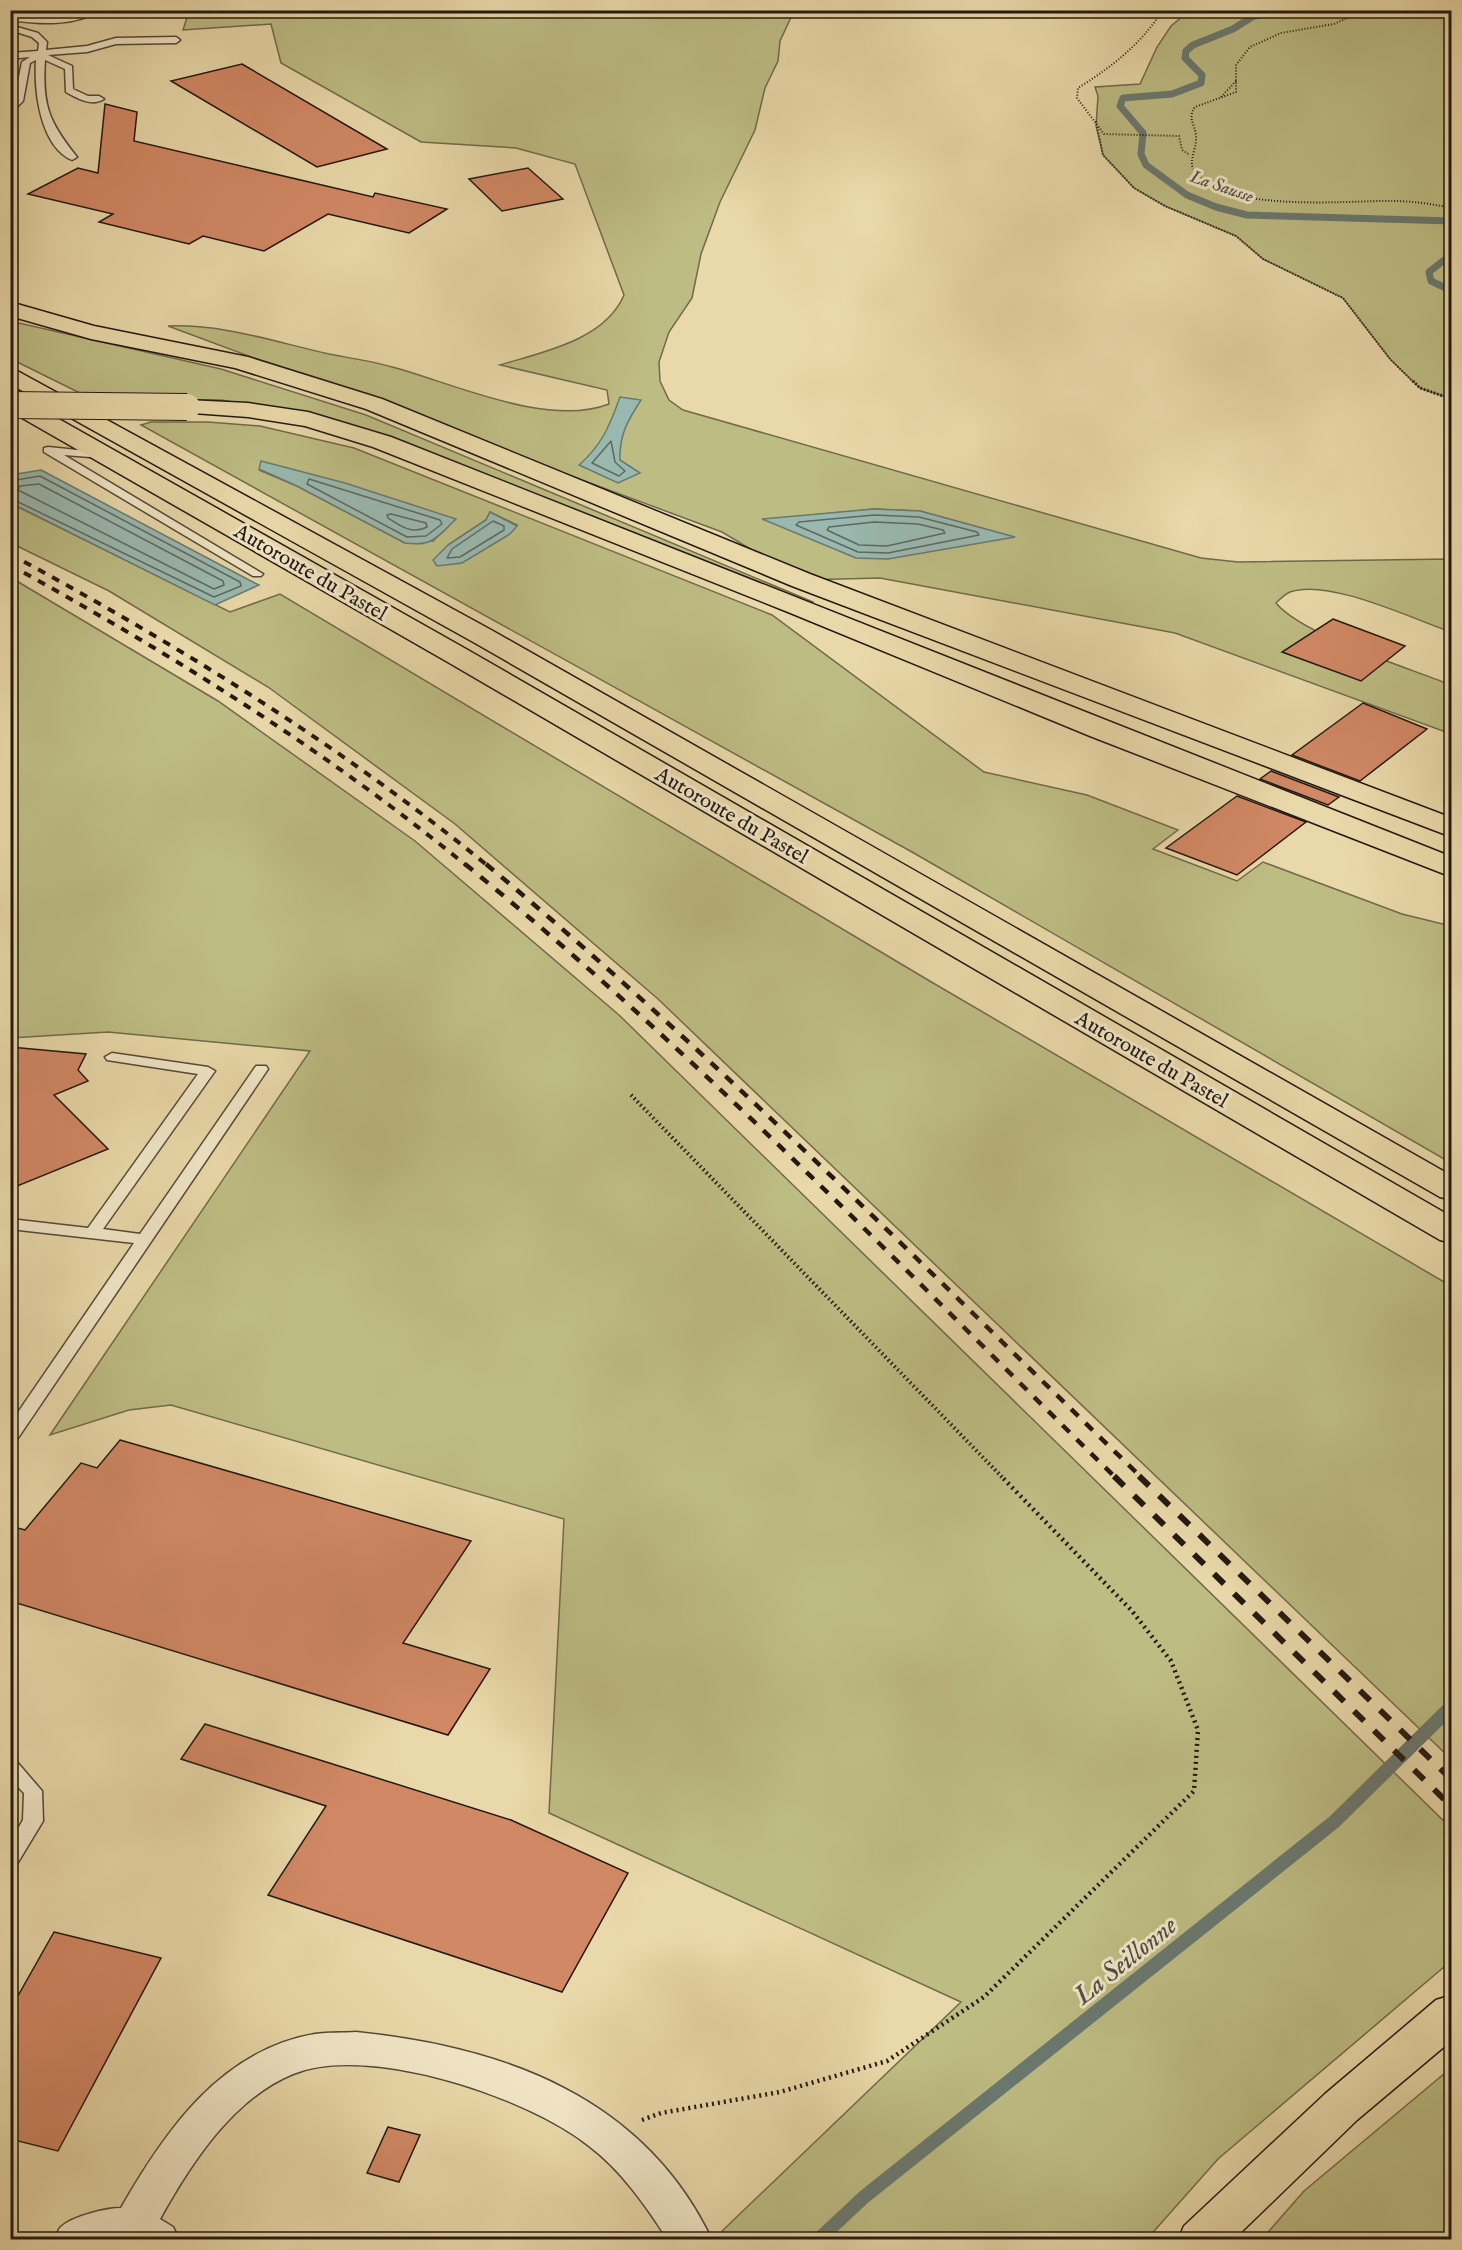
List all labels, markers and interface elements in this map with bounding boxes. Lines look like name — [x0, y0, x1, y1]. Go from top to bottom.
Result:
water label: La Sausse — [1186, 166, 1256, 209]
street label: Autoroute du Pastel — [228, 518, 392, 628]
street label: Autoroute du Pastel — [649, 761, 813, 871]
street label: Autoroute du Pastel — [1069, 1005, 1233, 1115]
water label: La Seillonne — [1067, 1910, 1185, 2014]

